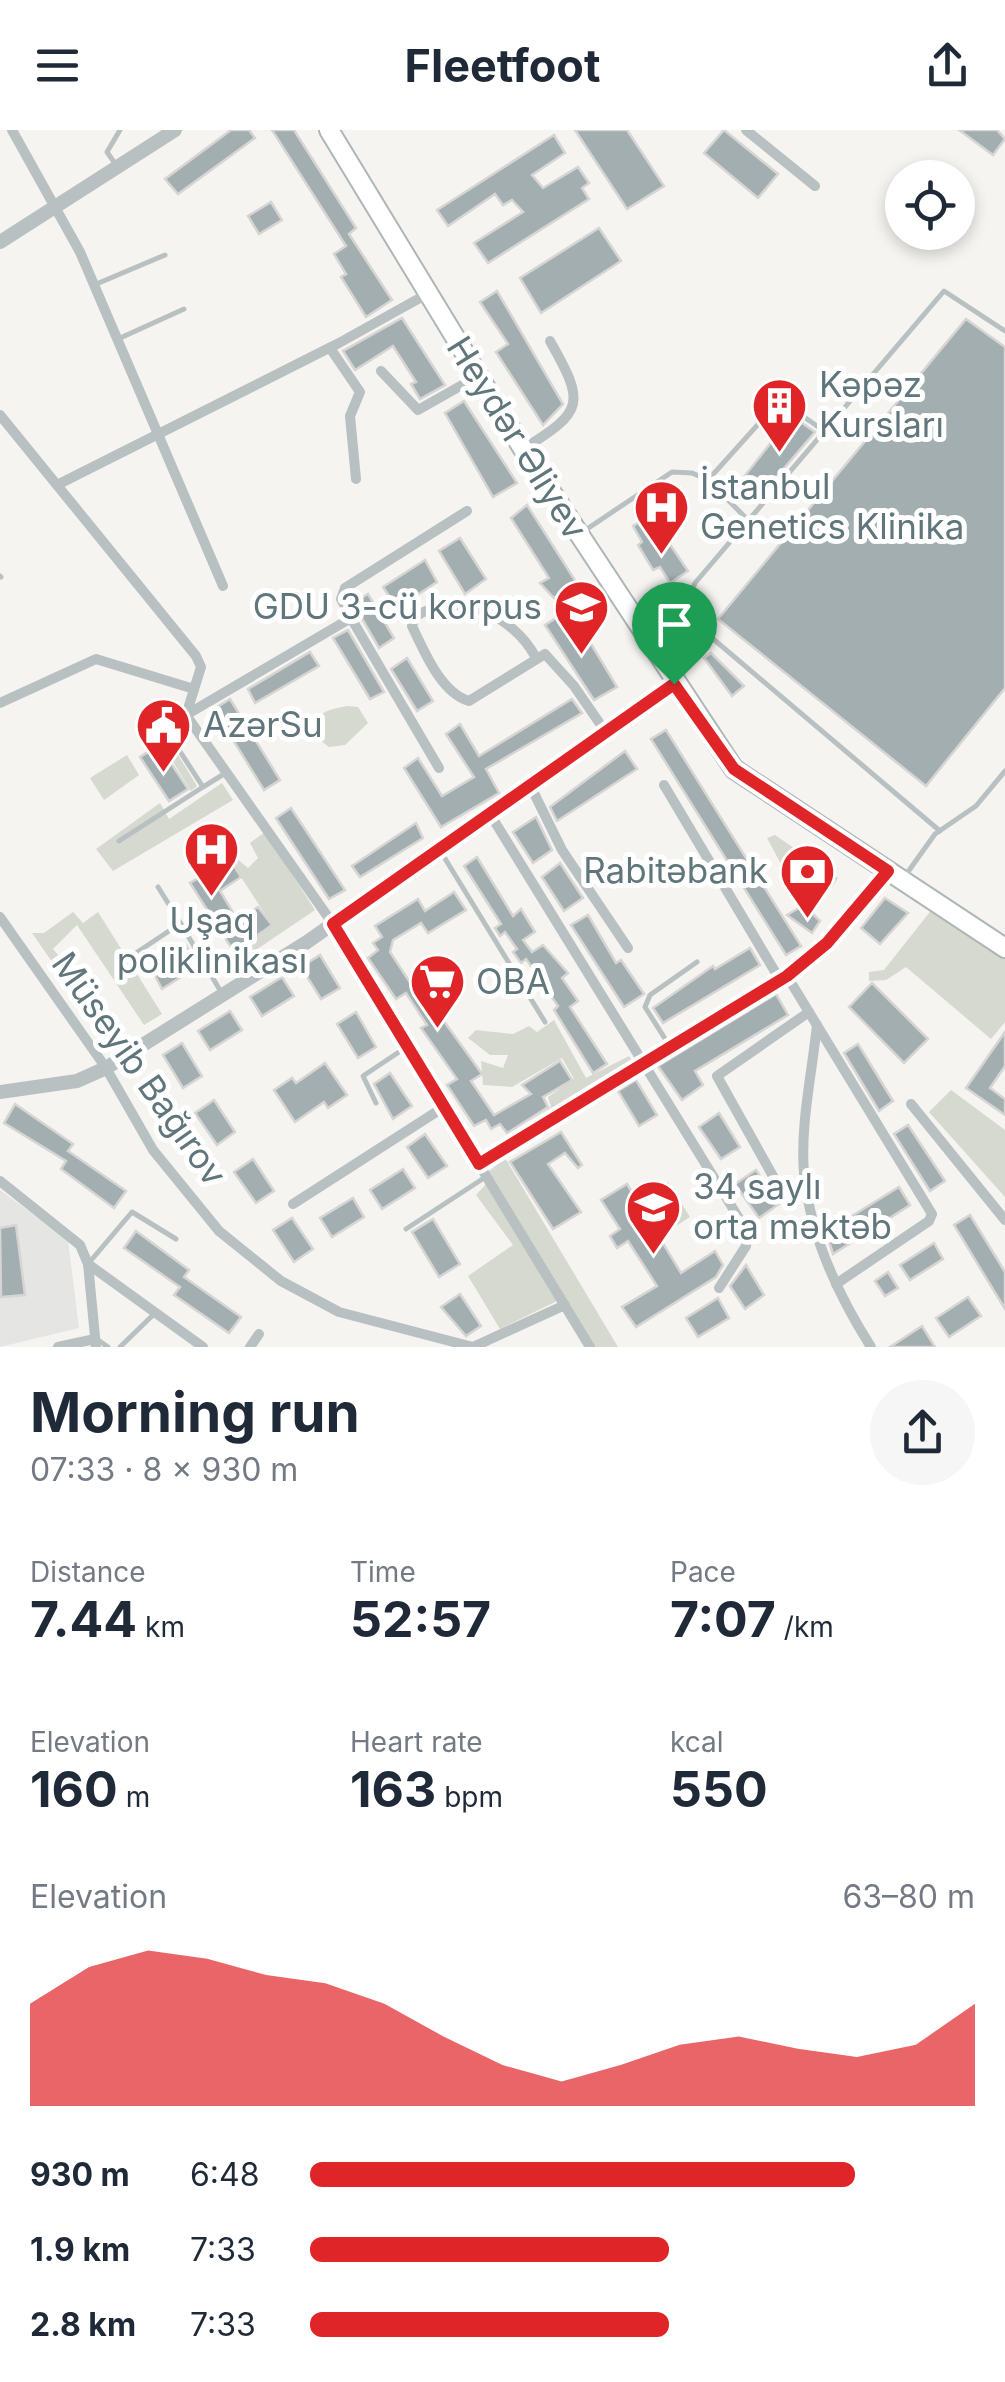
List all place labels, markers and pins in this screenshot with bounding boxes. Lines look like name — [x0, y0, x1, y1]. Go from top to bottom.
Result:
place label: Kəpəz Kursları — [819, 363, 944, 445]
building icon: Kəpəz Kursları — [750, 375, 810, 454]
place label: İstanbul Genetics Klinika — [700, 465, 964, 547]
hospital icon: İstanbul Genetics Klinika — [631, 477, 691, 556]
school or university icon: GDU 3-cü korpus — [551, 577, 611, 656]
pin — [632, 582, 717, 685]
place label: GDU 3-cü korpus — [253, 585, 542, 627]
public building icon: AzərSu — [134, 695, 194, 774]
place label: AzərSu — [203, 703, 323, 745]
hospital icon: Uşaq poliklinikası — [182, 820, 242, 899]
bank icon: Rabitəbank — [777, 841, 837, 920]
place label: Rabitəbank — [583, 849, 768, 891]
place label: Uşaq poliklinikası — [117, 899, 307, 981]
supermarket icon: OBA — [407, 952, 467, 1031]
place label: OBA — [476, 960, 550, 1002]
place label: 34 saylı orta məktəb — [693, 1165, 892, 1247]
school or university icon: 34 saylı orta məktəb — [624, 1177, 684, 1256]

